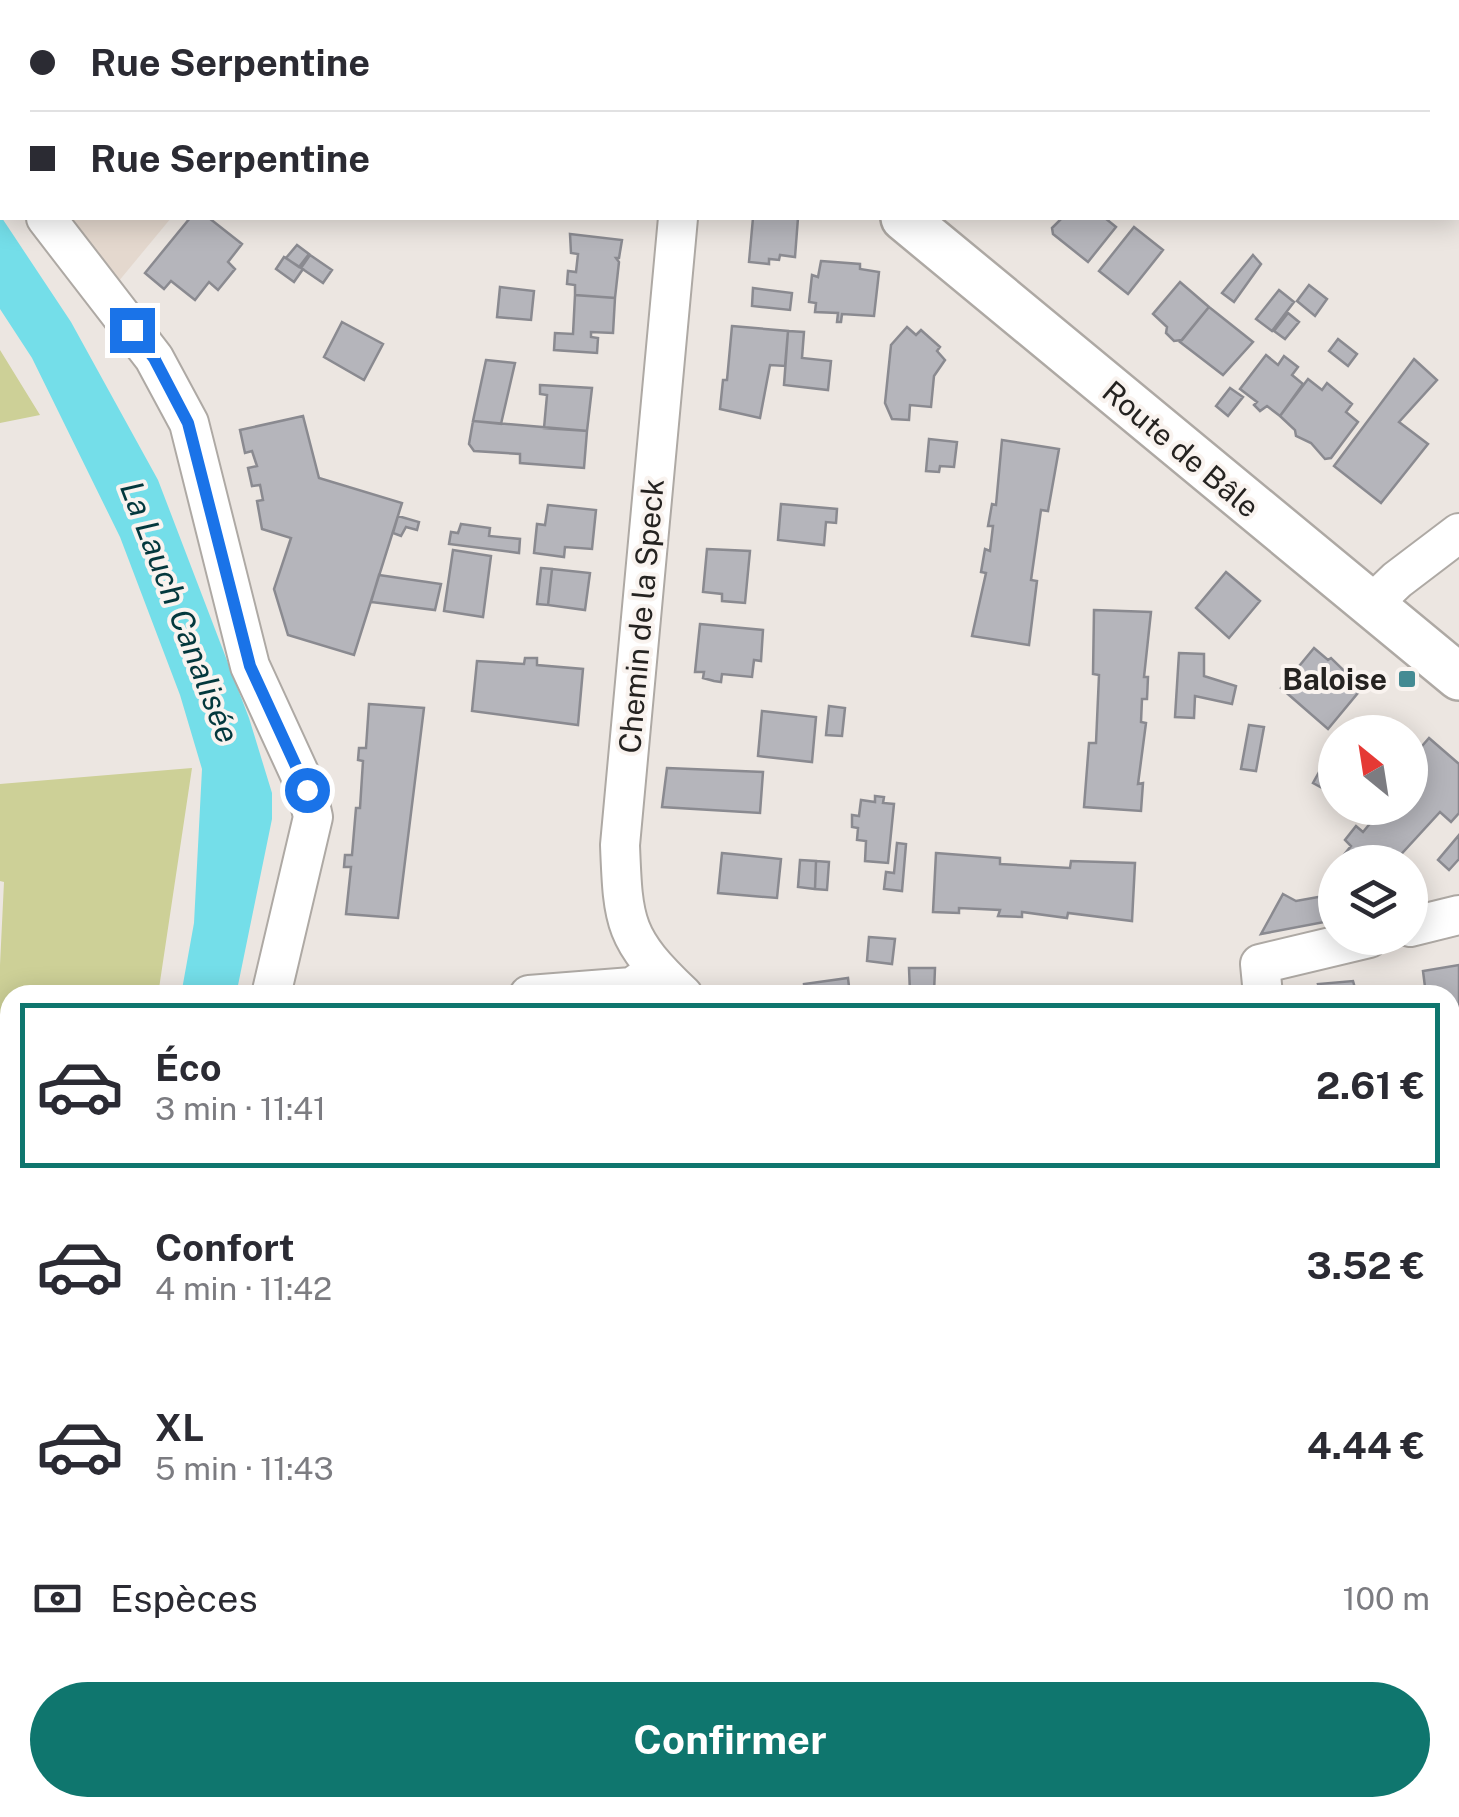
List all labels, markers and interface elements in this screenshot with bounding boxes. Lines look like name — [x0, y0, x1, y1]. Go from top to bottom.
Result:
text: Rue Serpentine — [90, 40, 370, 85]
text: Rue Serpentine — [90, 136, 370, 181]
route end — [110, 308, 155, 353]
street label: Route de Bâle — [1095, 373, 1267, 525]
water label: La Lauch Canalisée — [113, 476, 247, 748]
street label: Chemin de la Speck — [611, 477, 671, 755]
place label: Baloise — [1282, 661, 1387, 697]
marker: Baloise — [1396, 668, 1418, 690]
north arrow — [1318, 715, 1428, 825]
map controls — [1318, 715, 1428, 955]
route start — [285, 768, 330, 813]
button: layers — [1318, 845, 1428, 955]
icon: car — [35, 1041, 125, 1131]
text: Éco — [155, 1045, 222, 1090]
text: 2.61 € — [1316, 1063, 1425, 1108]
text: 3 min · 11:41 — [155, 1090, 326, 1127]
icon: car — [35, 1221, 125, 1311]
text: Confort — [155, 1225, 295, 1270]
text: 3.52 € — [1306, 1243, 1425, 1288]
text: 4 min · 11:42 — [155, 1270, 332, 1307]
icon: car — [35, 1401, 125, 1491]
text: XL — [155, 1405, 204, 1450]
text: 4.44 € — [1307, 1423, 1425, 1468]
text: 5 min · 11:43 — [155, 1450, 334, 1487]
icon: cash — [30, 1571, 85, 1626]
text: Espèces — [110, 1576, 258, 1621]
text: 100 m — [1343, 1580, 1430, 1617]
button: Confirmer — [30, 1682, 1430, 1797]

